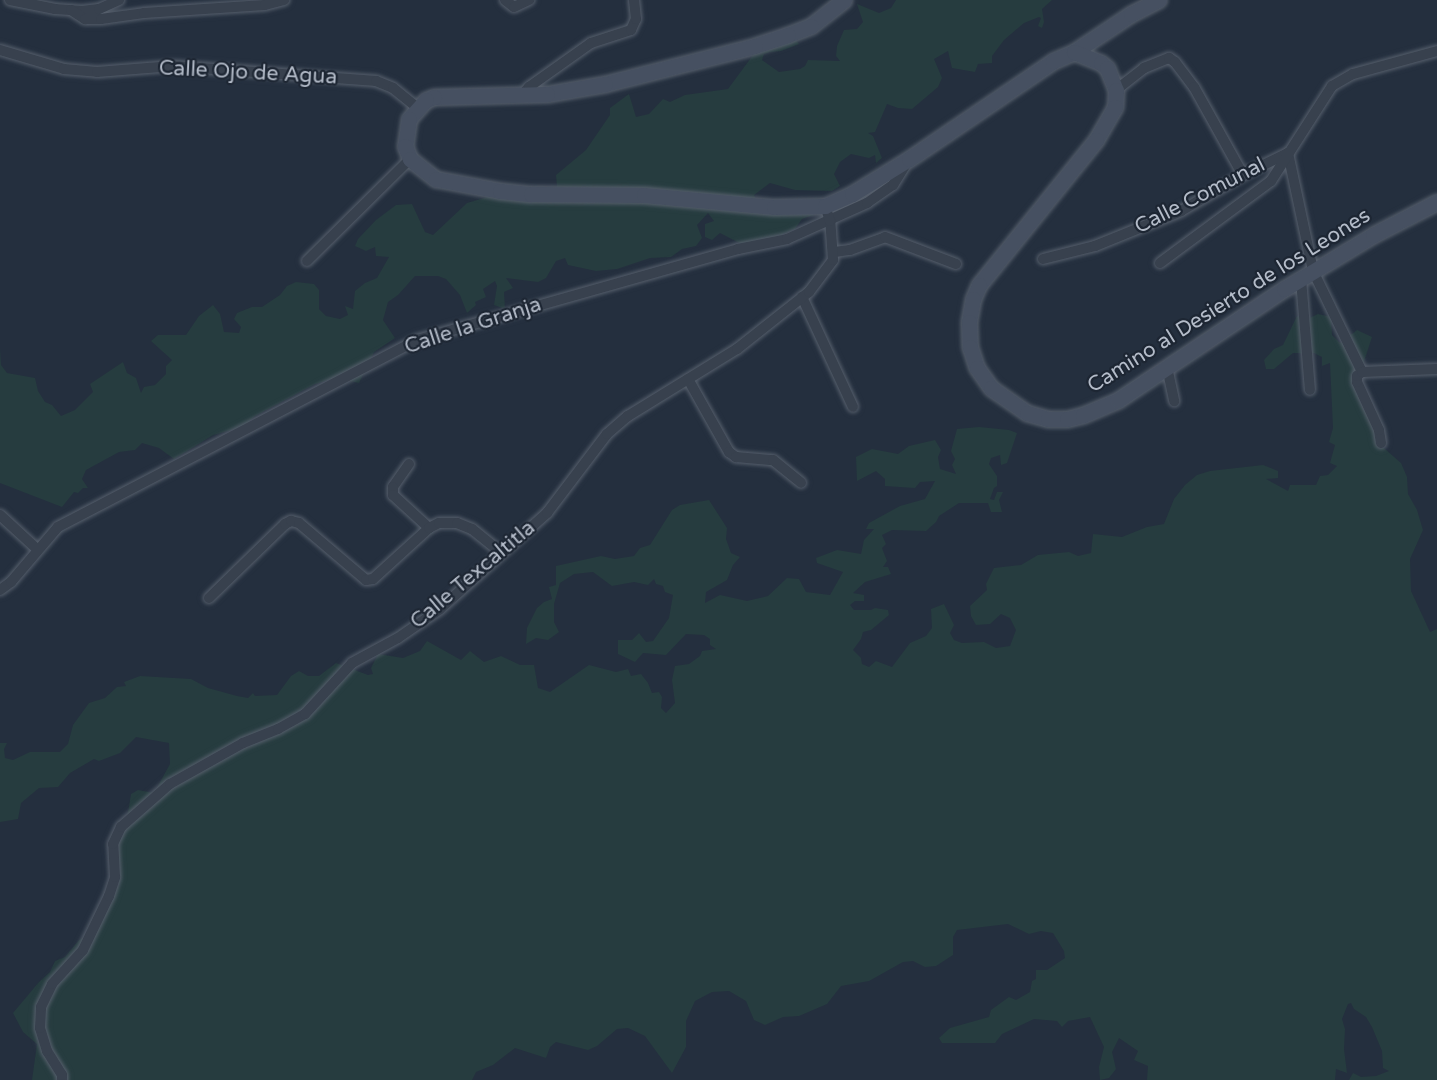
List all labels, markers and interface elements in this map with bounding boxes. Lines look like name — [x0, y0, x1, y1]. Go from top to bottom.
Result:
street label: Calle Ojo de Agua — [158, 56, 338, 90]
street label: Calle Comunal — [1131, 152, 1269, 240]
street label: Camino al Desierto de los Leones — [1083, 203, 1375, 399]
street label: Calle la Granja — [401, 292, 545, 360]
street label: Calle Texcaltitla — [406, 516, 540, 634]

